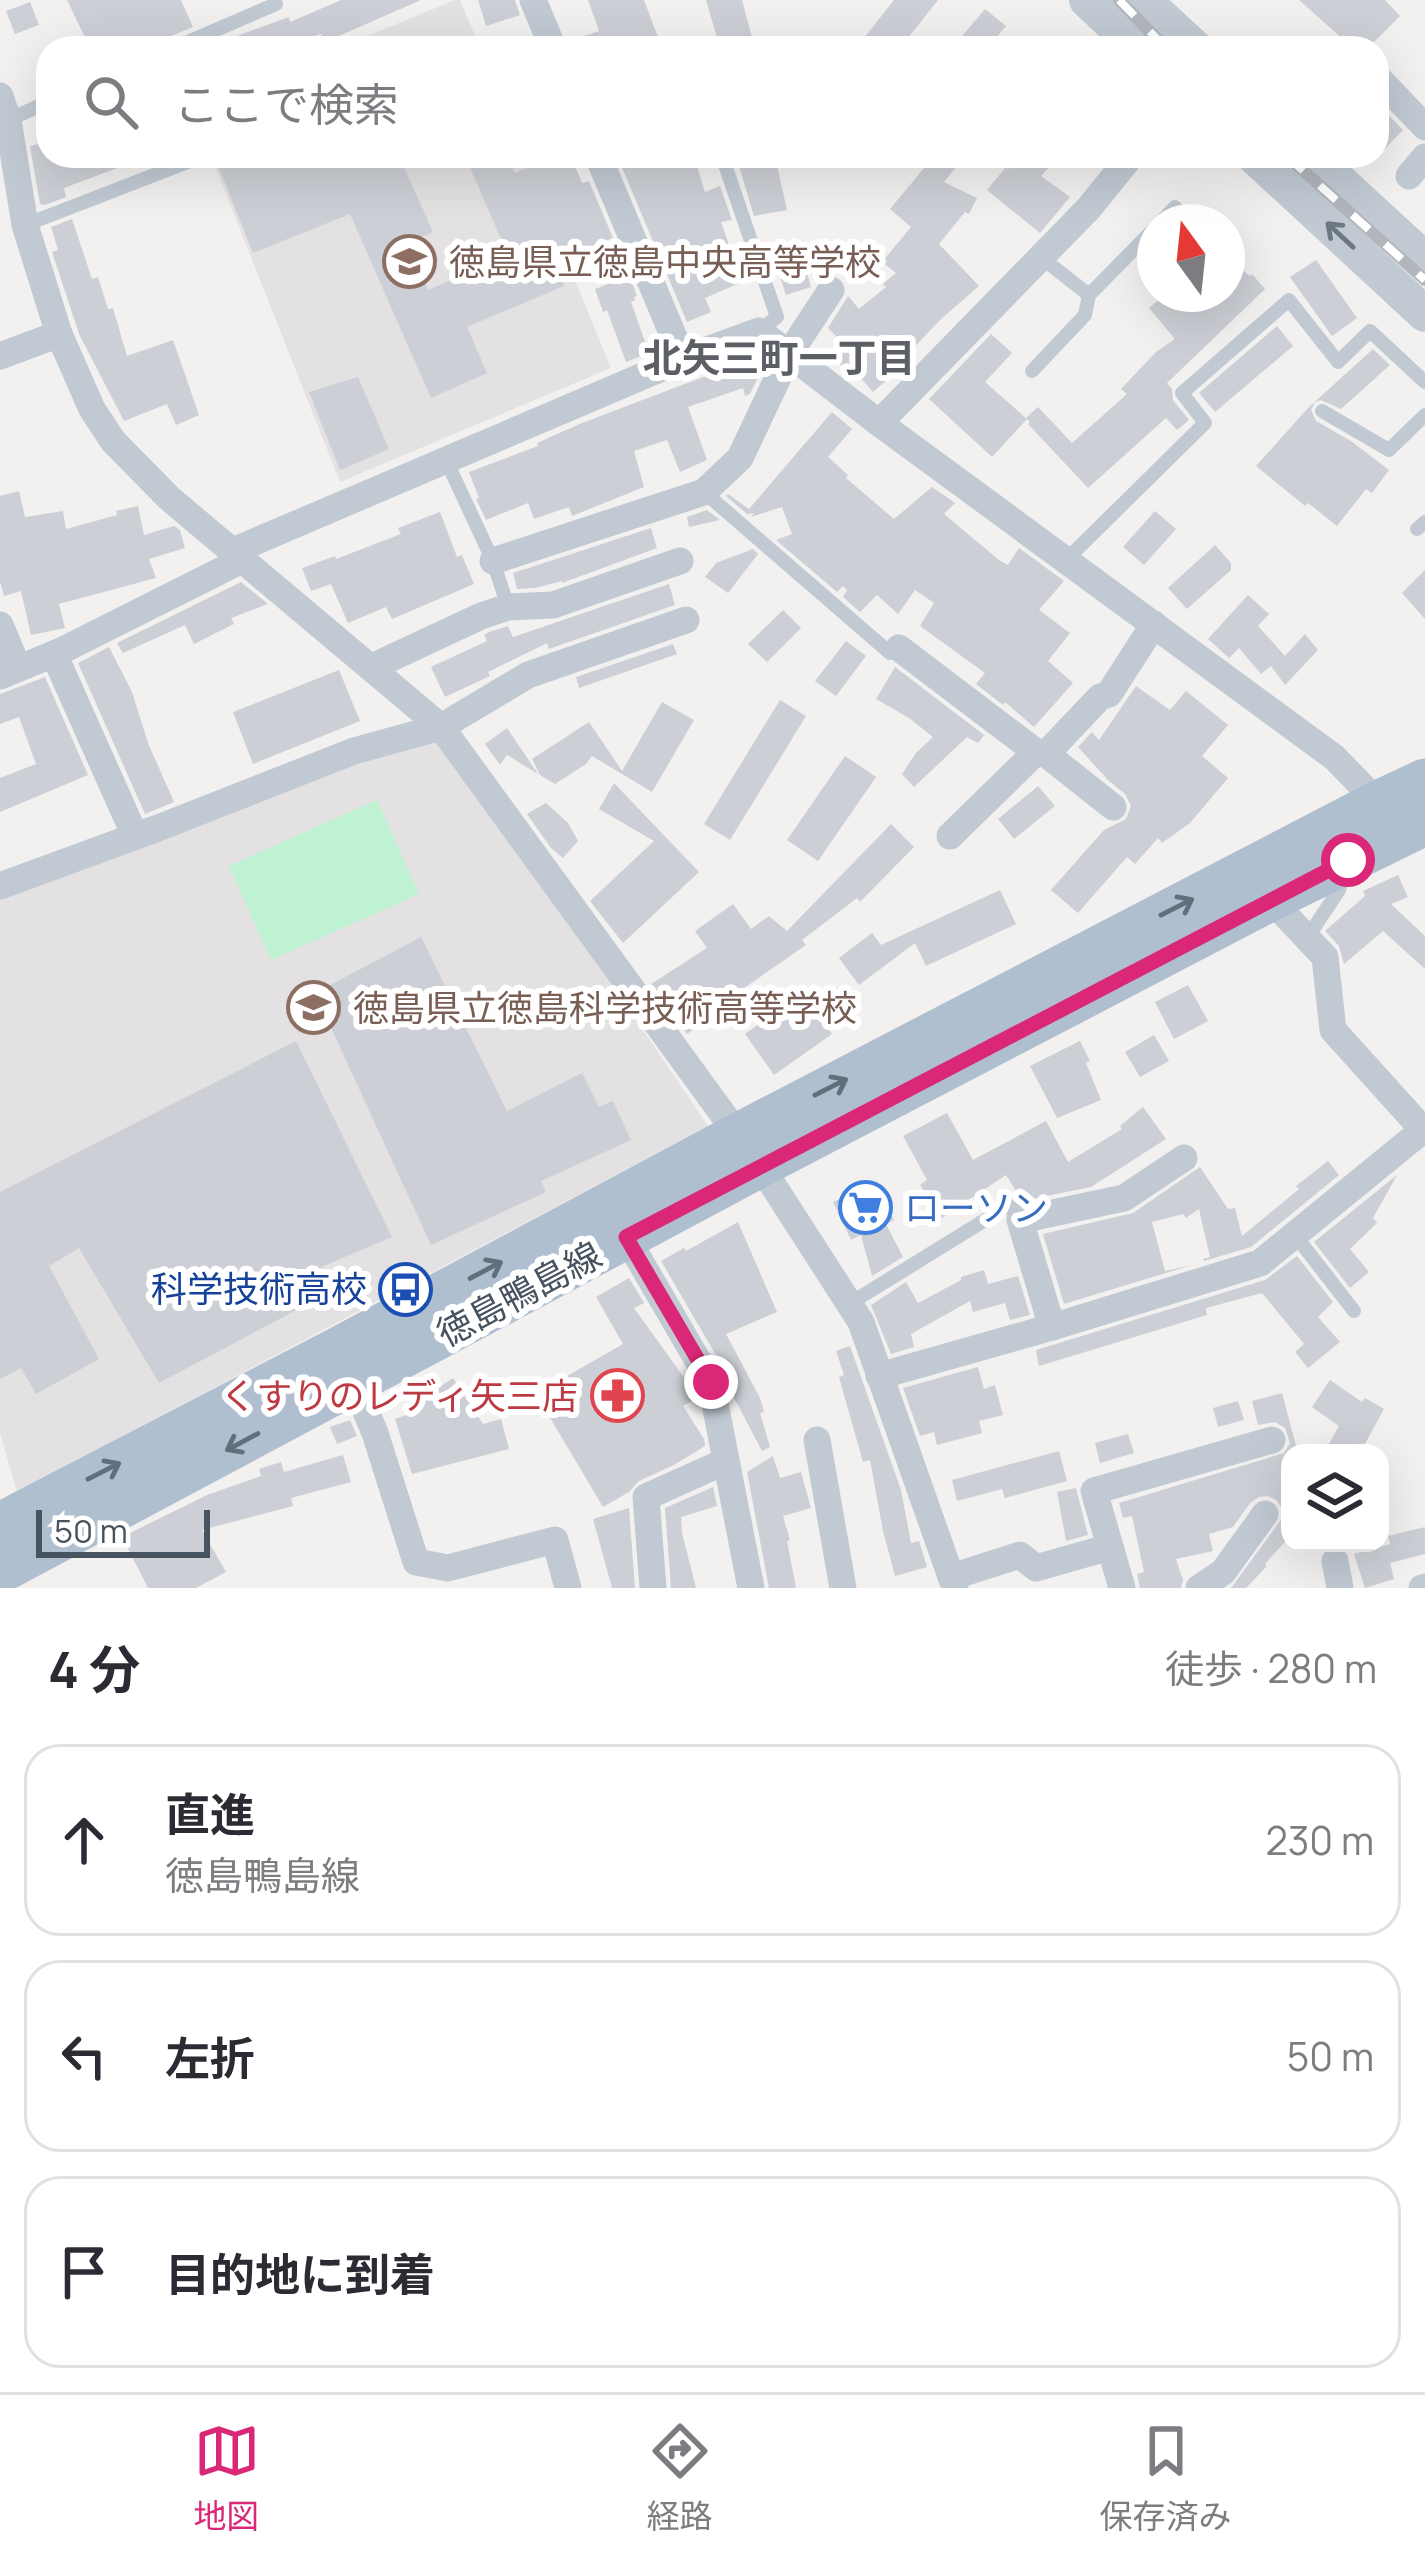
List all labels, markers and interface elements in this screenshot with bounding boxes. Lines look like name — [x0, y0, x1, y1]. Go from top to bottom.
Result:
search box — [36, 36, 1389, 168]
icon: search — [78, 69, 144, 135]
text: ここで検索 — [174, 73, 399, 135]
north arrow — [1137, 204, 1245, 312]
one-way arrow — [1325, 222, 1355, 250]
school or university icon: 徳島県立徳島中央高等学校 — [382, 234, 438, 290]
place label: 徳島県立徳島中央高等学校 — [449, 237, 881, 286]
district label: 北矢三町一丁目 — [642, 330, 916, 384]
route start — [1321, 833, 1375, 887]
one-way arrow — [1159, 895, 1194, 918]
school or university icon: 徳島県立徳島科学技術高等学校 — [286, 980, 342, 1036]
place label: 徳島県立徳島科学技術高等学校 — [353, 983, 857, 1032]
one-way arrow — [812, 1075, 847, 1098]
supermarket icon: ローソン — [837, 1180, 893, 1236]
place label: ローソン — [904, 1183, 1048, 1232]
street label: 徳島鴨島線 — [428, 1230, 610, 1357]
one-way arrow — [468, 1258, 503, 1281]
bus stop icon: 科学技術高校 — [378, 1261, 434, 1317]
place label: 科学技術高校 — [151, 1264, 367, 1313]
route end — [684, 1355, 738, 1409]
pharmacy icon: くすりのレディ矢三店 — [589, 1368, 645, 1424]
place label: くすりのレディ矢三店 — [221, 1371, 578, 1420]
one-way arrow — [226, 1431, 261, 1454]
map controls — [1281, 1444, 1389, 1552]
button: layers — [1281, 1444, 1389, 1552]
one-way arrow — [86, 1458, 121, 1481]
scale bar — [36, 1504, 210, 1557]
text: 50 m — [54, 1508, 128, 1553]
text: 4 分 — [48, 1634, 140, 1703]
text: 徒歩 · 280 m — [1165, 1641, 1377, 1695]
text: 直進 — [165, 1783, 255, 1845]
icon: ahead — [51, 1807, 117, 1873]
text: 230 m — [1266, 1813, 1374, 1867]
text: 徳島鴨島線 — [165, 1848, 360, 1902]
icon: left — [51, 2023, 117, 2089]
text: 左折 — [165, 2027, 255, 2089]
text: 50 m — [1287, 2029, 1374, 2083]
icon: arrive — [51, 2239, 117, 2305]
text: 目的地に到着 — [165, 2243, 435, 2305]
tab: 地図 — [194, 2418, 260, 2538]
tab: 経路 — [647, 2418, 713, 2538]
tab: 保存済み — [1100, 2418, 1232, 2538]

